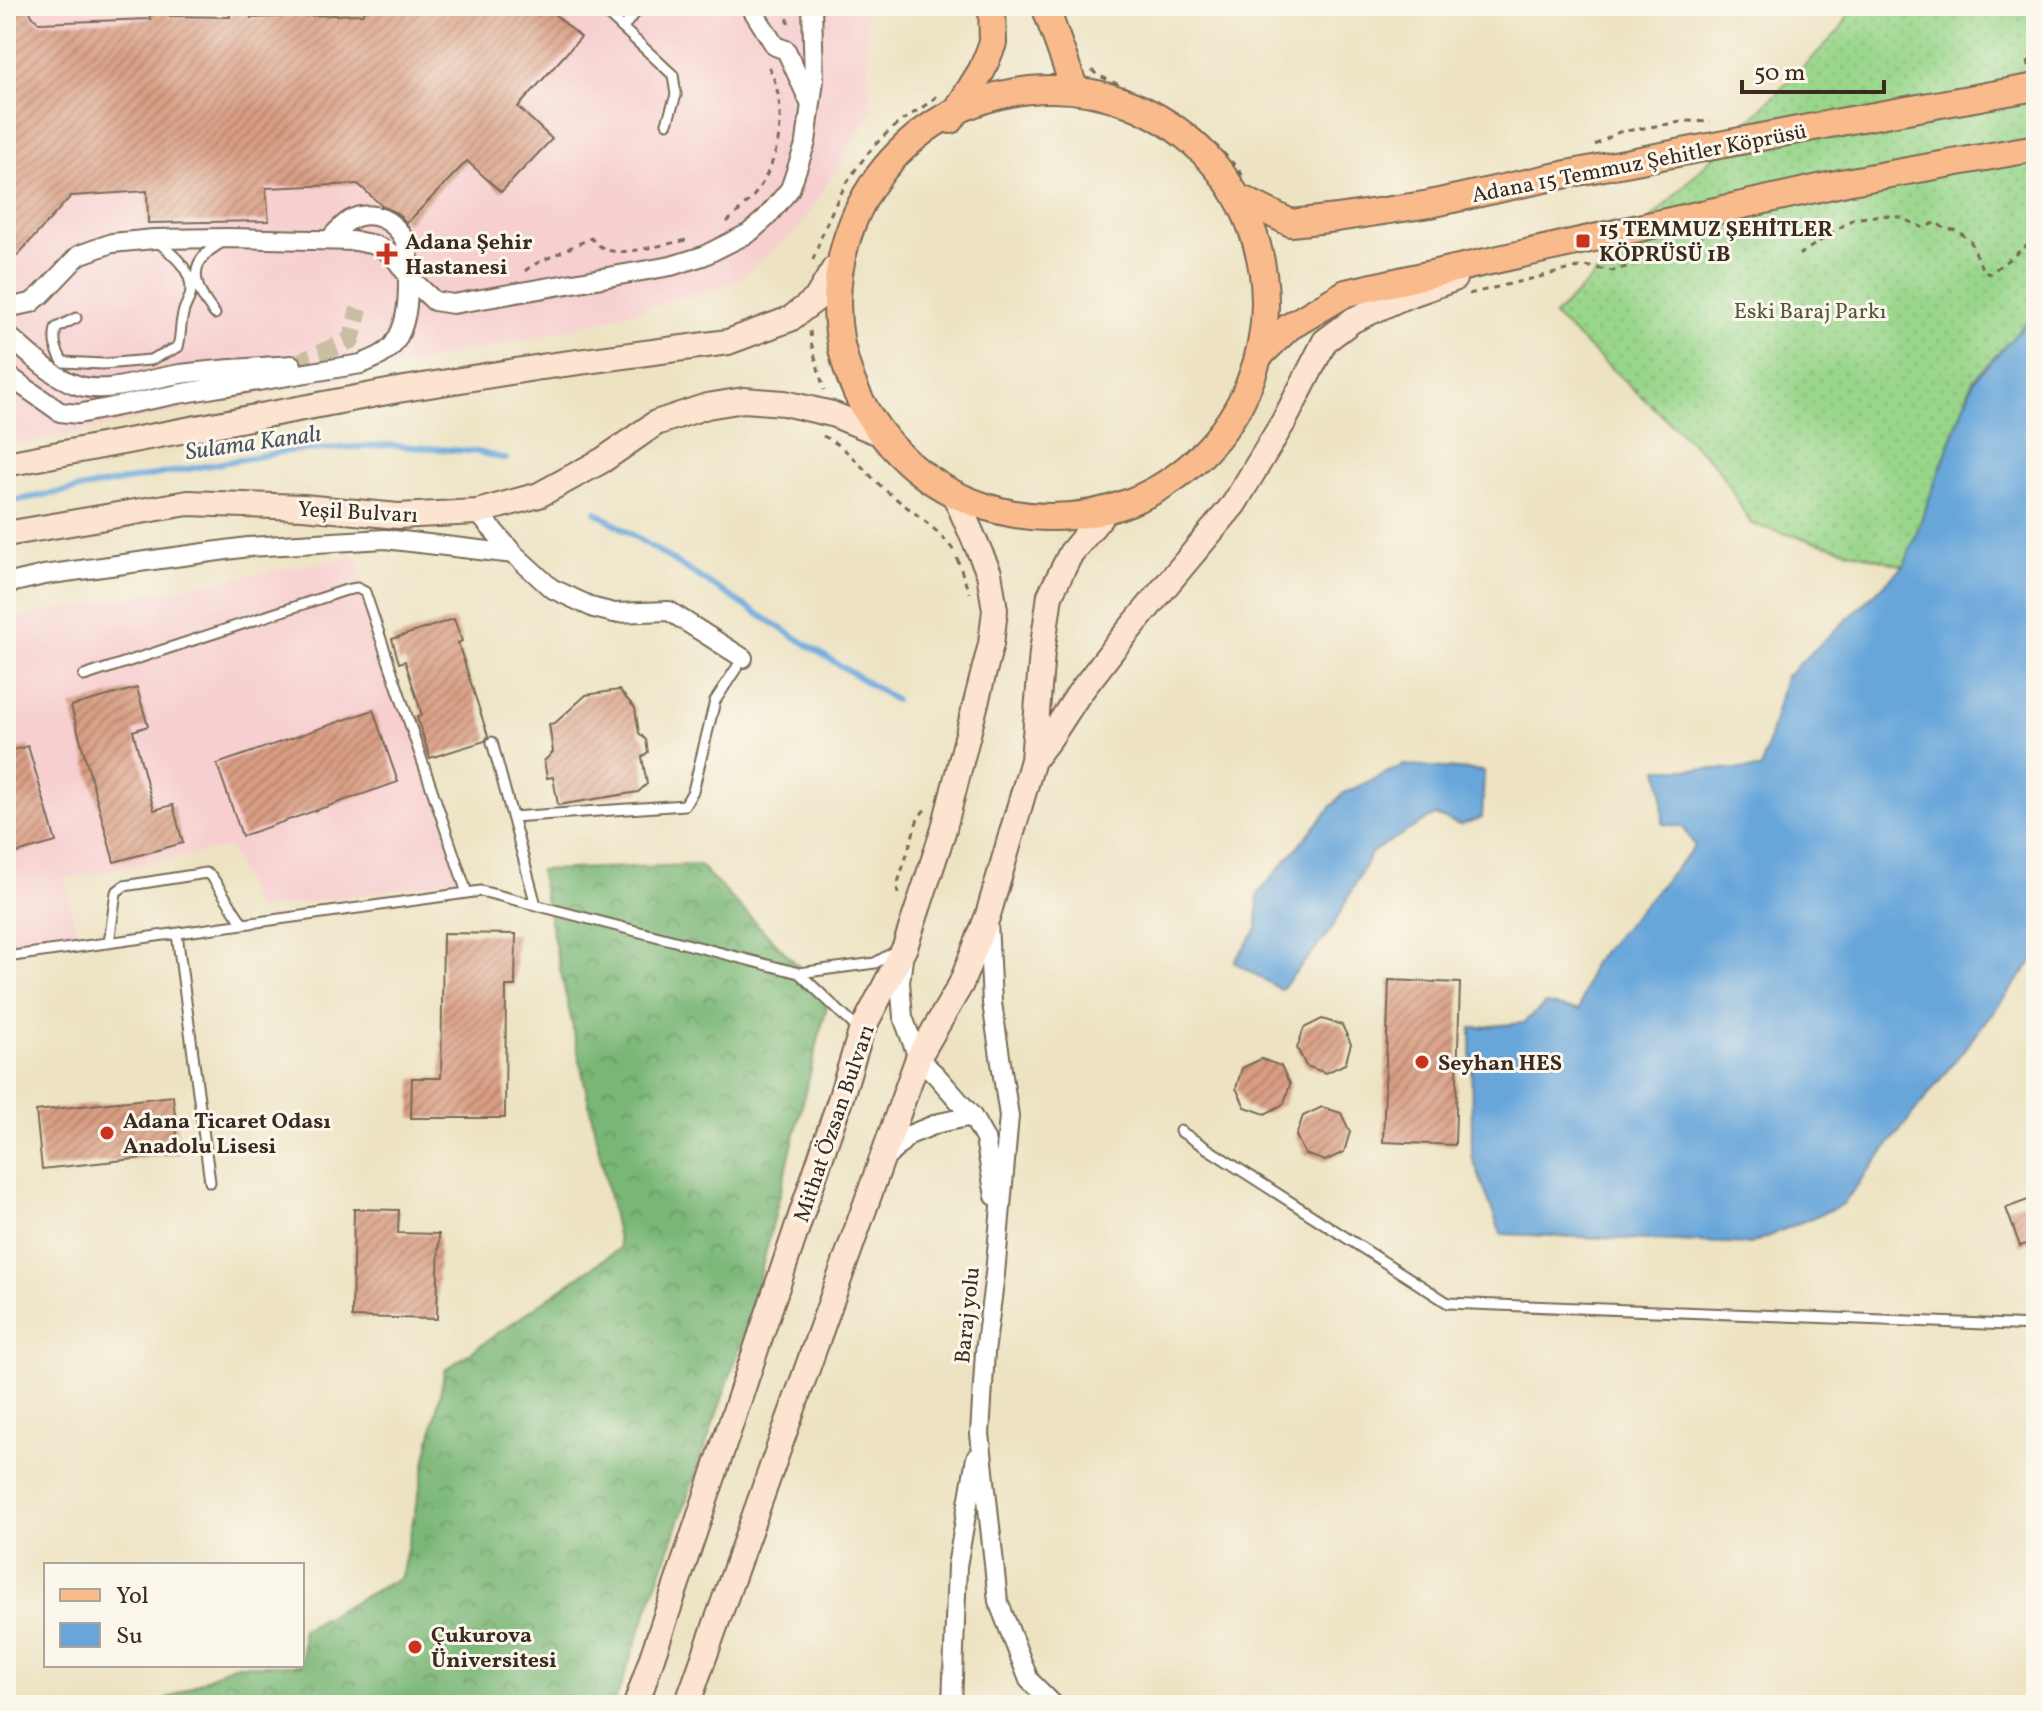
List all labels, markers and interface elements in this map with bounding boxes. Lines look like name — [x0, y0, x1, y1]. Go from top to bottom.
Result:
scale bar — [1742, 44, 1884, 94]
text: 50 m — [1754, 57, 1806, 91]
street label: Adana 15 Temmuz Şehitler Köprüsü — [1469, 117, 1810, 212]
place label: 15 TEMMUZ ŞEHİTLER KÖPRÜSÜ 1B — [1599, 215, 1833, 271]
place label: Adana Şehir Hastanesi — [405, 228, 533, 284]
marker: 15 TEMMUZ ŞEHİTLER KÖPRÜSÜ 1B — [1574, 232, 1592, 250]
marker: Adana Şehir Hastanesi — [376, 243, 398, 265]
park label: Eski Baraj Parkı — [1734, 297, 1886, 328]
water label: Sulama Kanalı — [183, 418, 323, 470]
street label: Yeşil Bulvarı — [297, 495, 419, 532]
street label: Mithat Özsan Bulvarı — [787, 1021, 884, 1227]
place label: Seyhan HES — [1438, 1049, 1562, 1080]
marker: Seyhan HES — [1413, 1053, 1431, 1071]
place label: Adana Ticaret Odası Anadolu Lisesi — [123, 1107, 331, 1163]
marker: Adana Ticaret Odası Anadolu Lisesi — [98, 1124, 116, 1142]
street label: Baraj yolu — [948, 1265, 989, 1365]
legend — [44, 1563, 304, 1667]
text: Yol — [116, 1580, 149, 1614]
text: Su — [116, 1620, 143, 1654]
place label: Çukurova Üniversitesi — [431, 1621, 557, 1677]
marker: Çukurova Üniversitesi — [406, 1638, 424, 1656]

